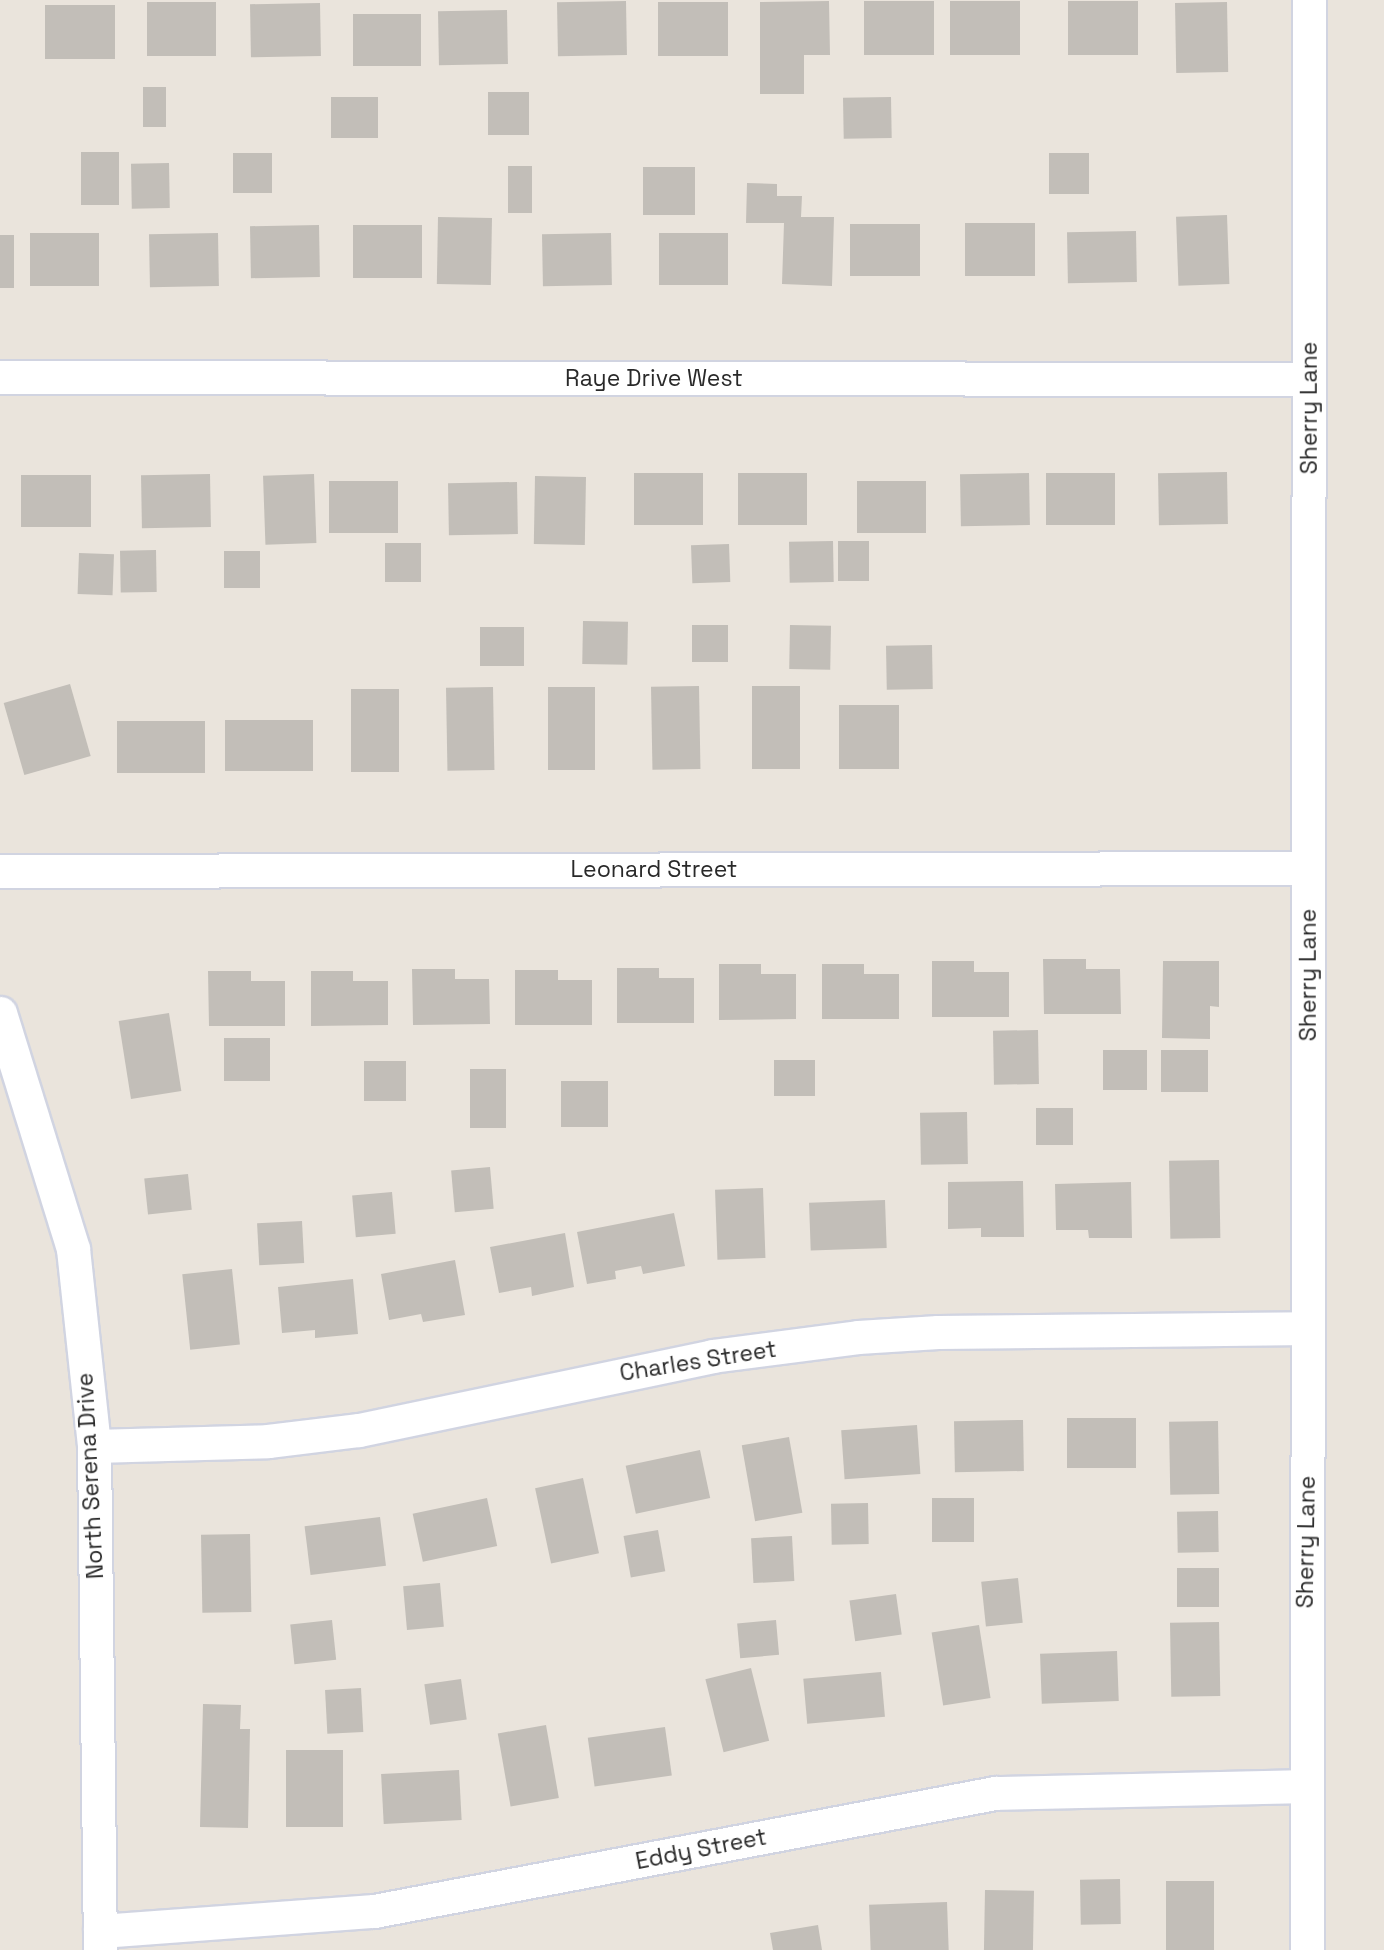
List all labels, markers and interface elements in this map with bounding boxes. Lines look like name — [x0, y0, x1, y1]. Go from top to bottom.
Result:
street label: Sherry Lane — [1295, 342, 1323, 474]
street label: Raye Drive West — [565, 364, 743, 392]
street label: Leonard Street — [571, 855, 737, 883]
street label: Sherry Lane — [1294, 909, 1322, 1041]
street label: Charles Street — [618, 1335, 778, 1387]
street label: North Serena Drive — [71, 1372, 109, 1580]
street label: Sherry Lane — [1291, 1475, 1321, 1609]
street label: Eddy Street — [633, 1823, 769, 1875]

